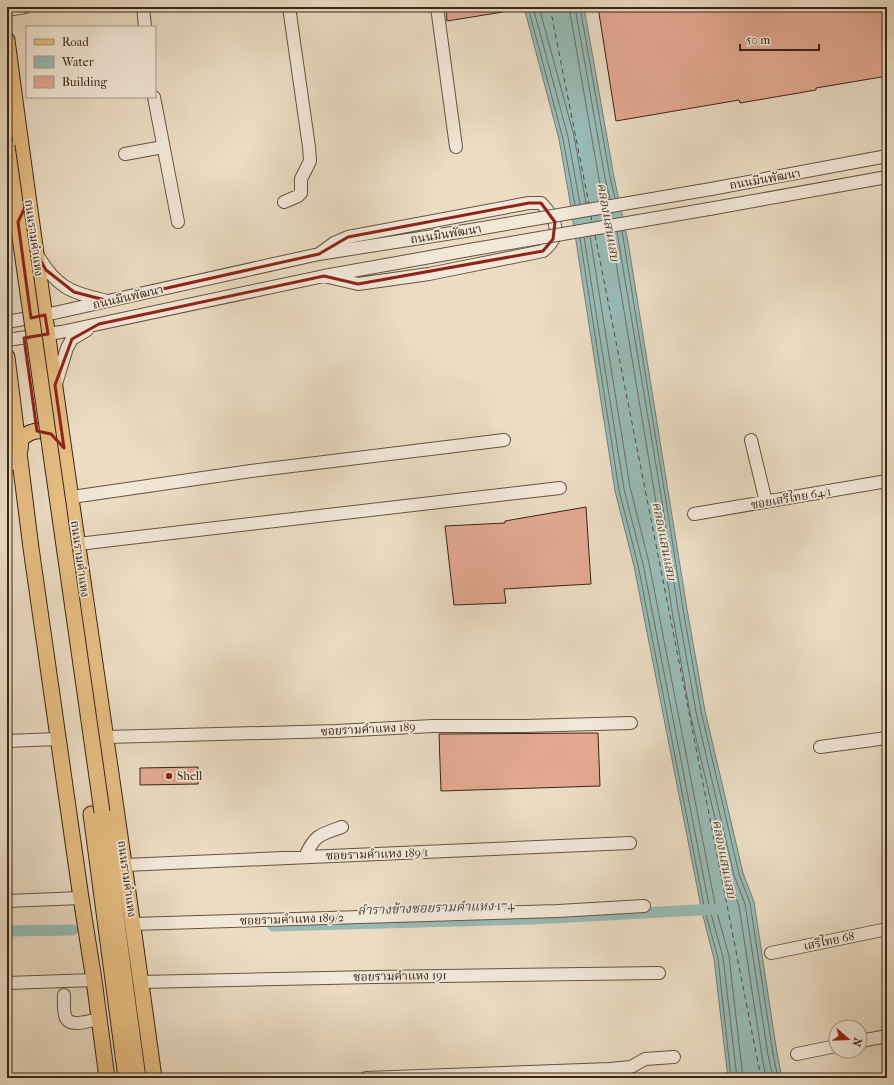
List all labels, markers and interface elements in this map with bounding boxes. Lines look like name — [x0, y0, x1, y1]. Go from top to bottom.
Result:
legend — [26, 26, 156, 98]
scale bar — [740, 26, 819, 52]
text: 50 m — [746, 33, 770, 47]
text: Road — [62, 35, 89, 49]
text: Water — [61, 55, 95, 69]
text: Building — [62, 75, 107, 89]
street label: ถนนมีนพัฒนา — [728, 166, 802, 192]
water label: คลองแสนแสบ — [594, 182, 623, 263]
street label: ถนนรามคำแหง — [22, 199, 46, 277]
street label: ถนนมีนพัฒนา — [409, 221, 483, 247]
street label: ถนนมีนพัฒนา — [91, 282, 165, 312]
street label: ซอยเสรีไทย 64/1 — [749, 482, 832, 512]
water label: คลองแสนแสบ — [650, 501, 680, 582]
street label: ถนนรามคำแหง — [68, 520, 92, 598]
street label: ซอยรามคำแหง 189 — [320, 720, 416, 738]
place label: Shell — [177, 769, 203, 783]
marker: Shell — [164, 771, 174, 781]
water label: คลองแสนแสบ — [710, 819, 740, 900]
street label: ถนนรามคำแหง — [115, 840, 139, 918]
street label: ซอยรามคำแหง 189/1 — [326, 845, 428, 863]
water label: ลำรางข้างซอยรามคำแหง 174 — [357, 897, 515, 918]
street label: ซอยรามคำแหง 189/2 — [240, 910, 344, 928]
street label: เสรีไทย 68 — [802, 927, 856, 953]
street label: ซอยรามคำแหง 191 — [353, 968, 447, 984]
north arrow — [828, 1019, 868, 1059]
text: N — [849, 1036, 864, 1049]

